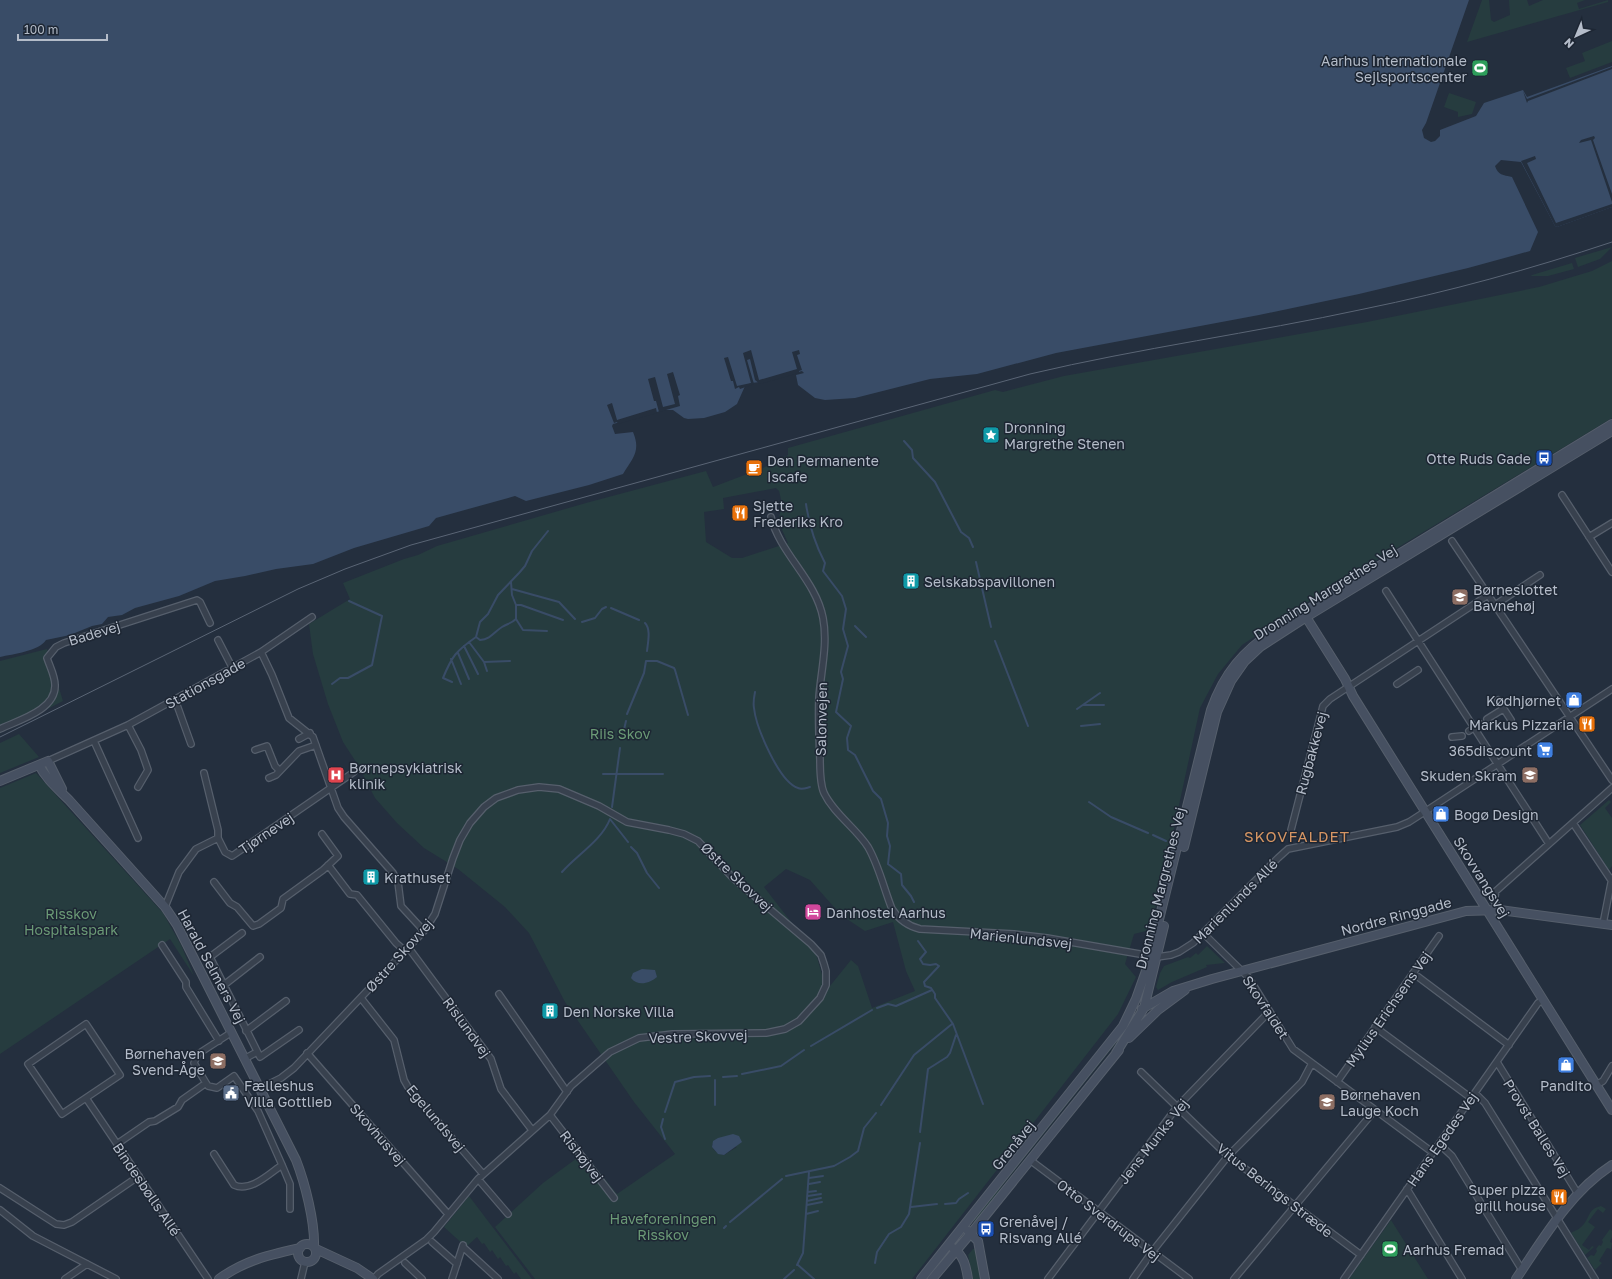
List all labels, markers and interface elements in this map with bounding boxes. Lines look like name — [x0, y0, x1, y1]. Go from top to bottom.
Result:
scale bar — [18, 16, 107, 42]
north arrow — [1556, 16, 1596, 56]
text: 100 m — [24, 22, 58, 37]
text: N — [1561, 36, 1576, 51]
place label: Aarhus Internationale Sejlsportscenter — [1321, 52, 1468, 85]
sports icon: Aarhus Internationale Sejlsportscenter — [1470, 58, 1490, 78]
place label: Dronning Margrethe Stenen — [1004, 419, 1125, 452]
place icon: Dronning Margrethe Stenen — [981, 425, 1001, 445]
bus stop icon: Otte Ruds Gade — [1534, 448, 1554, 468]
place label: Otte Ruds Gade — [1426, 450, 1531, 467]
place label: Den Permanente Iscafe — [767, 452, 879, 485]
cafe icon: Den Permanente Iscafe — [744, 458, 764, 478]
place label: Sjette Frederiks Kro — [753, 497, 843, 530]
restaurant icon: Sjette Frederiks Kro — [730, 503, 750, 523]
street label: Dronning Margrethes Vej — [1250, 541, 1400, 643]
building icon: Selskabspavillonen — [901, 571, 921, 591]
place label: Selskabspavillonen — [924, 573, 1055, 590]
place label: Børneslottet Bavnehøj — [1473, 581, 1558, 614]
school or university icon: Børneslottet Bavnehøj — [1450, 587, 1470, 607]
street label: Badevej — [66, 617, 122, 649]
street label: Stationsgade — [162, 654, 248, 712]
street label: Salonvejen — [812, 682, 830, 756]
shop icon: Kødhjørnet — [1564, 690, 1584, 710]
place label: Kødhjørnet — [1486, 692, 1561, 709]
street label: Rugbakkevej — [1292, 709, 1330, 797]
restaurant icon: Markus Pizzaria — [1577, 714, 1597, 734]
place label: Markus Pizzaria — [1469, 716, 1574, 733]
park label: Riis Skov — [590, 725, 650, 742]
supermarket icon: 365discount — [1535, 740, 1555, 760]
place label: 365discount — [1449, 742, 1532, 759]
place label: Børnepsykiatrisk klinik — [349, 759, 463, 792]
hospital icon: Børnepsykiatrisk klinik — [326, 765, 346, 785]
school or university icon: Skuden Skram — [1520, 765, 1540, 785]
place label: Skuden Skram — [1420, 767, 1517, 784]
shop icon: Bogø Design — [1431, 804, 1451, 824]
street label: Dronning Margrethes Vej — [1132, 805, 1188, 971]
place label: Bogø Design — [1454, 806, 1539, 823]
street label: Tjørnevej — [235, 809, 297, 857]
district label: SKOVFALDET — [1244, 827, 1350, 845]
street label: Skovvangsvej — [1450, 833, 1514, 921]
street label: Østre Skovvej — [698, 839, 776, 915]
street label: Marienlunds Allé — [1189, 855, 1281, 947]
building icon: Krathuset — [361, 867, 381, 887]
place label: Krathuset — [384, 869, 451, 886]
street label: Nordre Ringgade — [1339, 893, 1453, 939]
hotel icon: Danhostel Aarhus — [803, 902, 823, 922]
place label: Danhostel Aarhus — [826, 904, 946, 921]
park label: Risskov Hospitalspark — [24, 905, 118, 938]
street label: Harald Selmers Vej — [175, 906, 249, 1026]
street label: Østre Skovvej — [362, 915, 436, 995]
street label: Marienlundsvej — [969, 924, 1073, 952]
street label: Mylius Erichsens Vej — [1342, 948, 1434, 1070]
street label: Skovfaldet — [1239, 972, 1293, 1042]
street label: Rislundvej — [439, 994, 495, 1060]
building icon: Den Norske Villa — [540, 1001, 560, 1021]
place label: Den Norske Villa — [563, 1003, 674, 1020]
street label: Vestre Skovvej — [648, 1026, 748, 1046]
place label: Børnehaven Svend-Åge — [125, 1045, 205, 1078]
school or university icon: Børnehaven Svend-Åge — [208, 1051, 228, 1071]
shop icon: Pandito — [1556, 1055, 1576, 1075]
street label: Provst Balles Vej — [1500, 1076, 1574, 1180]
place label: Fælleshus Villa Gottlieb — [244, 1077, 332, 1110]
place label: Pandito — [1540, 1077, 1592, 1094]
street label: Egelundsvej — [403, 1081, 469, 1155]
public building icon: Fælleshus Villa Gottlieb — [221, 1083, 241, 1103]
place label: Børnehaven Lauge Koch — [1340, 1086, 1421, 1119]
street label: Hans Egedes Vej — [1403, 1089, 1481, 1189]
school or university icon: Børnehaven Lauge Koch — [1317, 1092, 1337, 1112]
street label: Jens Munks Vej — [1114, 1095, 1192, 1187]
street label: Skovhusvej — [346, 1100, 410, 1168]
street label: Grenåvej — [988, 1117, 1038, 1173]
street label: Rishøjvej — [557, 1127, 607, 1185]
street label: Bindesbølls Allé — [110, 1139, 184, 1239]
street label: Vitus Berings Stræde — [1214, 1139, 1336, 1241]
street label: Otto Sverdrups Vej — [1054, 1175, 1164, 1265]
place label: Super pizza grill house — [1468, 1181, 1546, 1214]
restaurant icon: Super pizza grill house — [1549, 1187, 1569, 1207]
park label: Haveforeningen Risskov — [610, 1210, 716, 1243]
place label: Grenåvej / Risvang Allé — [999, 1213, 1082, 1246]
bus stop icon: Grenåvej / Risvang Allé — [976, 1219, 996, 1239]
sports icon: Aarhus Fremad — [1380, 1239, 1400, 1259]
place label: Aarhus Fremad — [1403, 1241, 1504, 1258]

